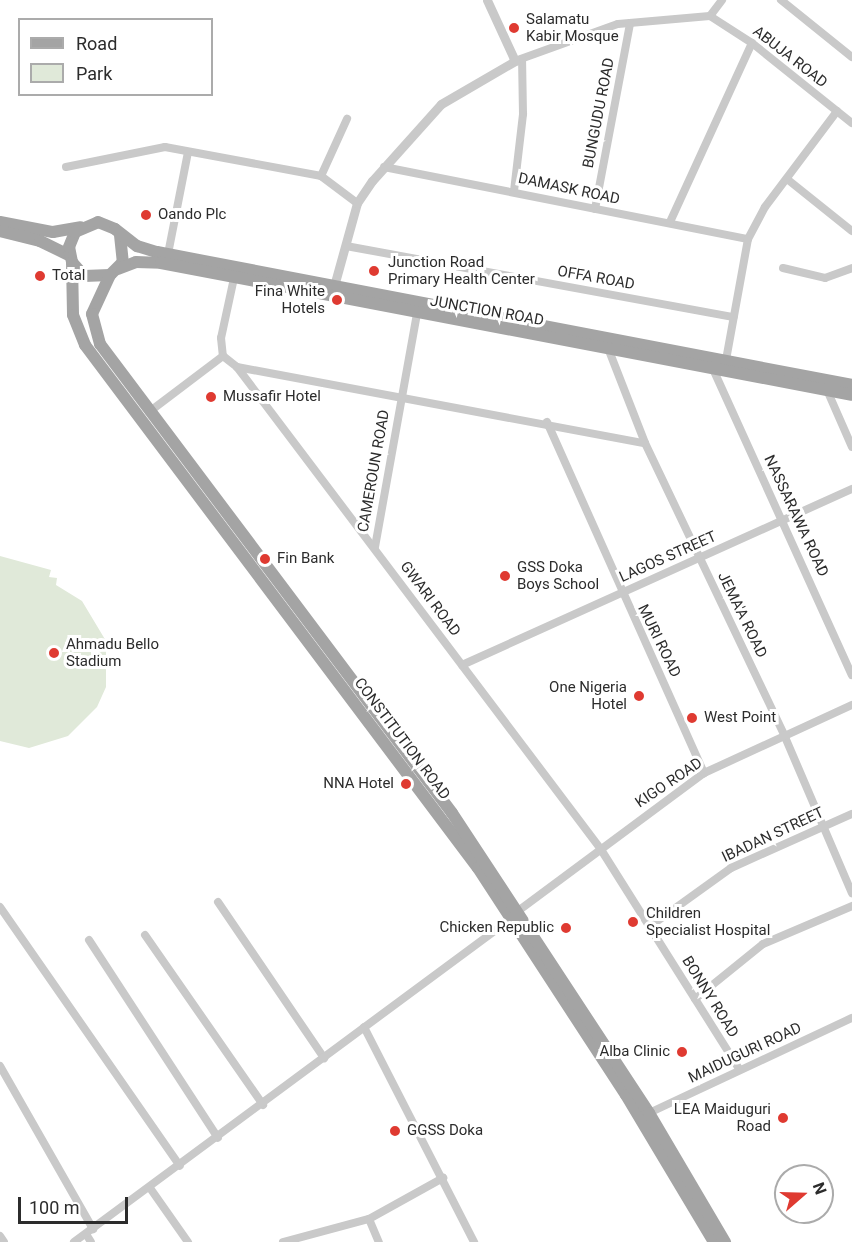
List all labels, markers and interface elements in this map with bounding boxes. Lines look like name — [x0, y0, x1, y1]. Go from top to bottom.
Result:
place label: Salamatu Kabir Mosque — [526, 10, 619, 45]
legend — [18, 18, 213, 96]
marker: Salamatu Kabir Mosque — [507, 21, 521, 35]
street label: ABUJA ROAD — [749, 22, 831, 92]
text: Road — [76, 33, 117, 54]
street label: BUNGUDU ROAD — [579, 56, 619, 170]
text: Park — [76, 63, 112, 84]
street label: DAMASK ROAD — [516, 169, 622, 209]
place label: Oando Plc — [158, 206, 226, 224]
marker: Oando Plc — [139, 208, 153, 222]
place label: Junction Road Primary Health Center — [388, 253, 535, 288]
marker: Junction Road Primary Health Center — [365, 262, 383, 280]
street label: OFFA ROAD — [556, 262, 636, 294]
place label: Total — [52, 267, 85, 285]
marker: Total — [33, 269, 47, 283]
place label: Fina White Hotels — [255, 282, 325, 317]
street label: JUNCTION ROAD — [429, 292, 545, 330]
marker: Fina White Hotels — [330, 293, 344, 307]
place label: Mussafir Hotel — [223, 388, 321, 406]
marker: Mussafir Hotel — [204, 390, 218, 404]
street label: CAMEROUN ROAD — [354, 408, 394, 534]
street label: NASSARAWA ROAD — [760, 452, 832, 580]
street label: LAGOS STREET — [617, 528, 719, 586]
place label: Fin Bank — [277, 550, 334, 568]
marker: Fin Bank — [258, 552, 272, 566]
street label: GWARI ROAD — [396, 558, 464, 640]
place label: GSS Doka Boys School — [517, 558, 599, 593]
marker: GSS Doka Boys School — [498, 569, 512, 583]
street label: JEMA'A ROAD — [713, 569, 771, 661]
street label: MURI ROAD — [634, 602, 684, 680]
place label: Ahmadu Bello Stadium — [66, 635, 159, 670]
marker: Ahmadu Bello Stadium — [47, 646, 61, 660]
street label: CONSTITUTION ROAD — [350, 674, 454, 804]
place label: One Nigeria Hotel — [549, 678, 627, 713]
marker: One Nigeria Hotel — [632, 689, 646, 703]
place label: West Point — [704, 709, 776, 727]
marker: West Point — [685, 711, 699, 725]
street label: KIGO ROAD — [632, 754, 706, 812]
place label: NNA Hotel — [323, 775, 394, 793]
marker: NNA Hotel — [399, 777, 413, 791]
street label: IBADAN STREET — [719, 804, 827, 866]
place label: Children Specialist Hospital — [646, 904, 770, 939]
marker: Children Specialist Hospital — [624, 913, 642, 931]
place label: Chicken Republic — [440, 919, 554, 937]
marker: Chicken Republic — [559, 921, 573, 935]
street label: BONNY ROAD — [678, 953, 742, 1041]
street label: MAIDUGURI ROAD — [686, 1019, 804, 1087]
place label: Alba Clinic — [599, 1043, 670, 1061]
marker: Alba Clinic — [675, 1045, 689, 1059]
place label: LEA Maiduguri Road — [674, 1100, 771, 1135]
marker: LEA Maiduguri Road — [776, 1111, 790, 1125]
place label: GGSS Doka — [407, 1122, 483, 1140]
marker: GGSS Doka — [388, 1124, 402, 1138]
north arrow — [774, 1164, 834, 1224]
text: N — [809, 1180, 830, 1197]
scale bar — [21, 1185, 130, 1223]
text: 100 m — [29, 1197, 80, 1218]

